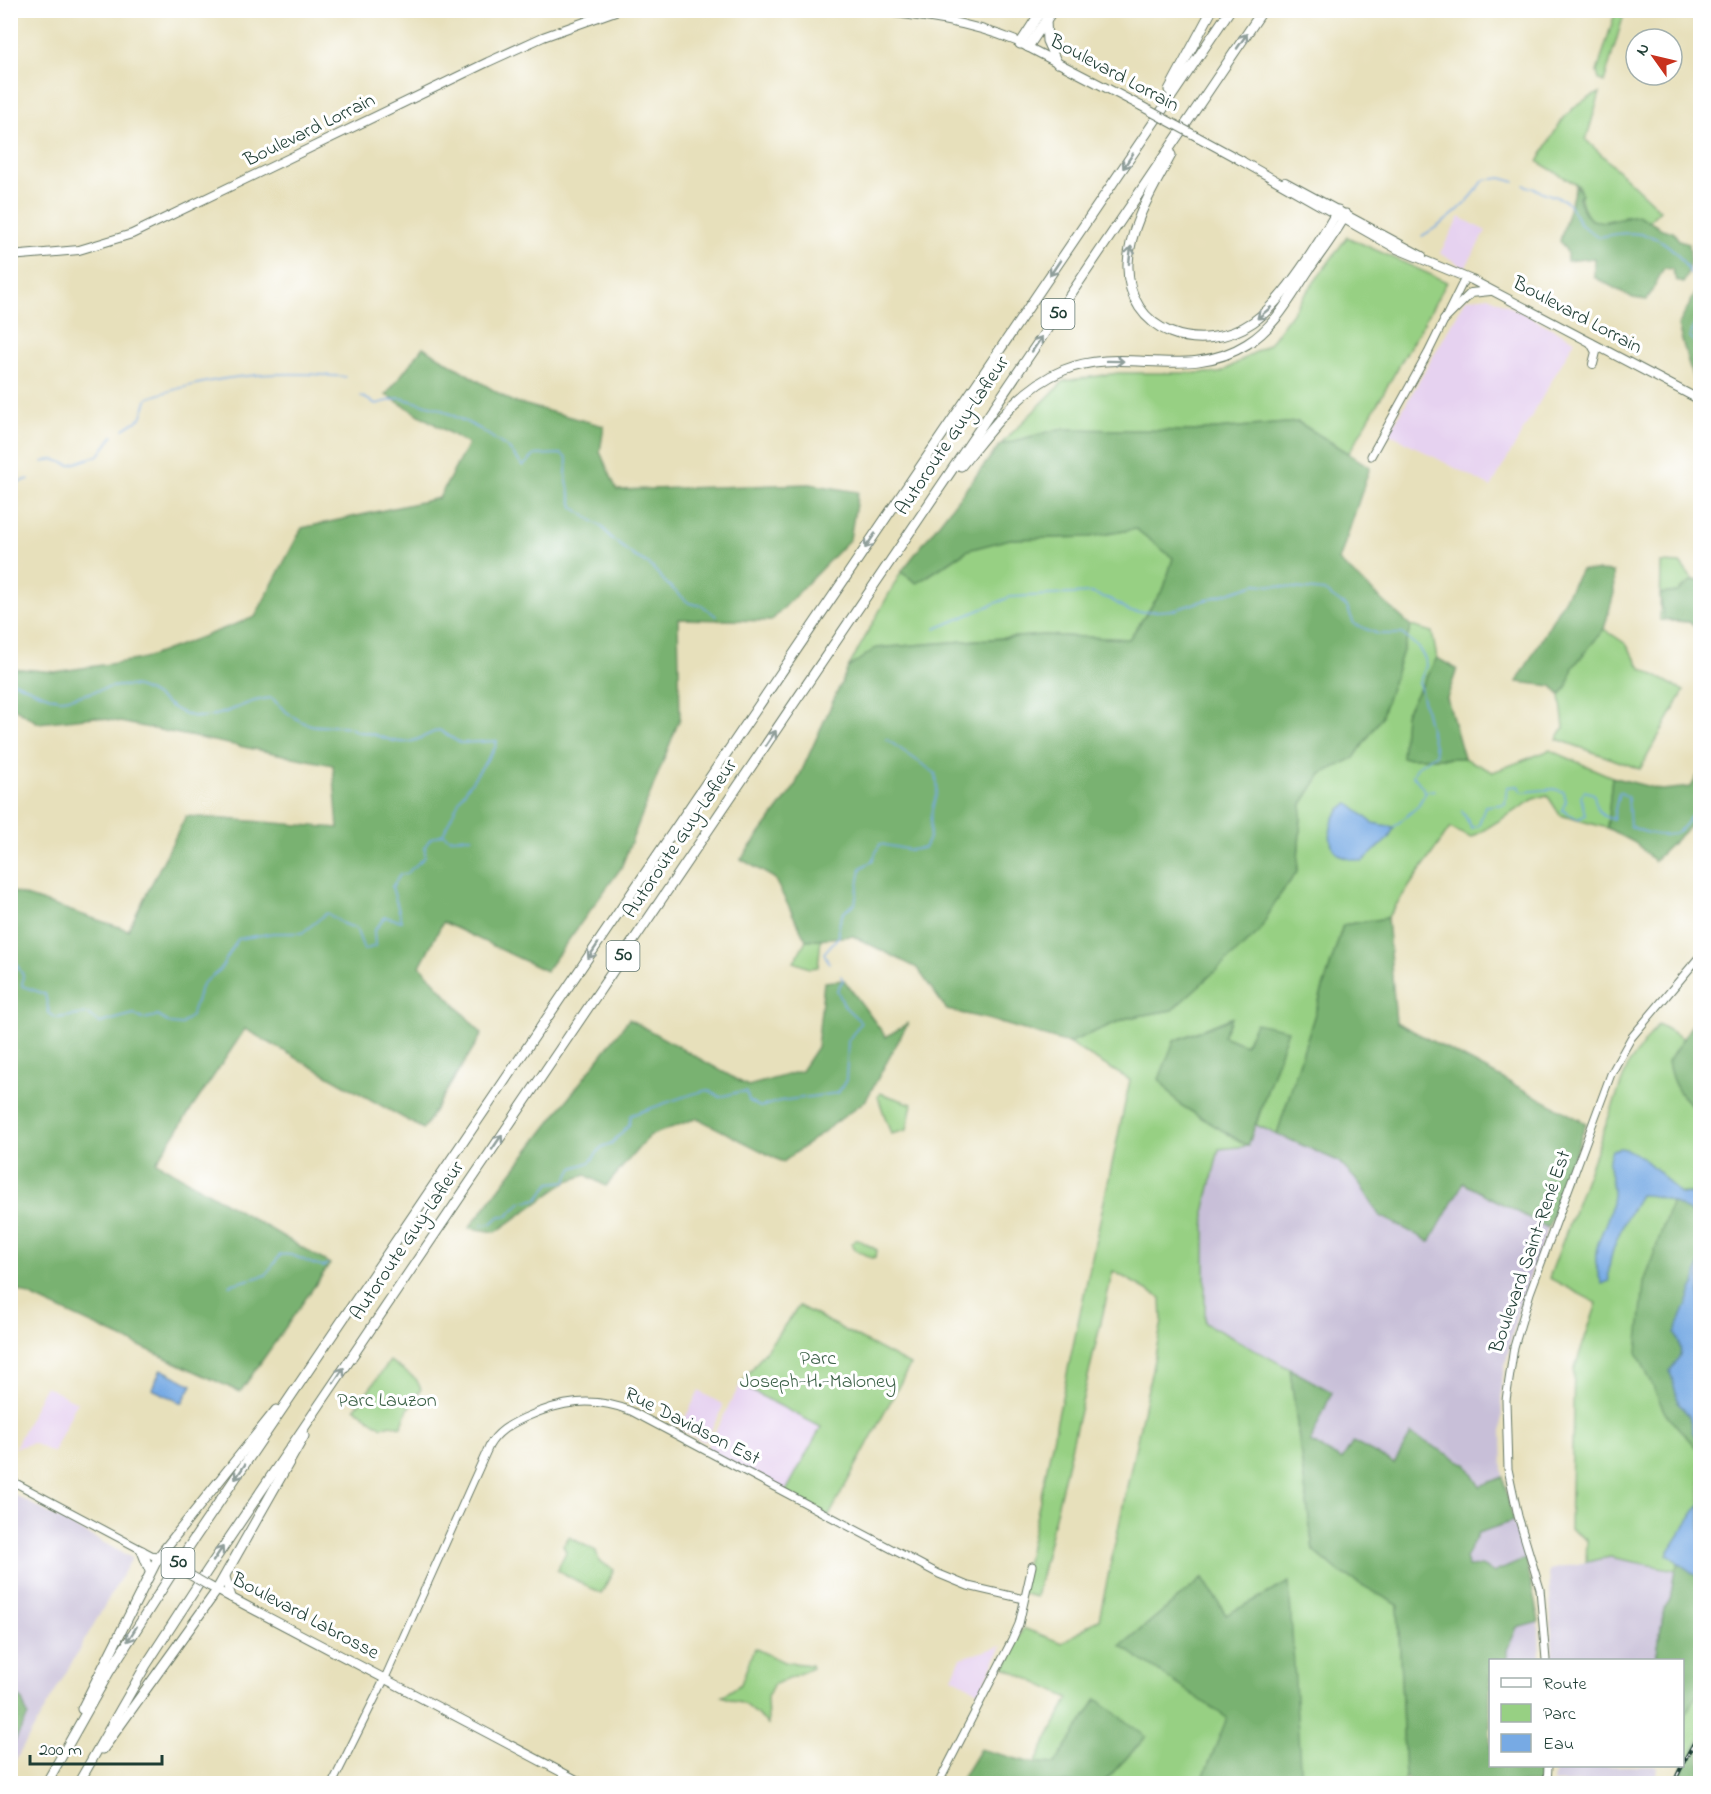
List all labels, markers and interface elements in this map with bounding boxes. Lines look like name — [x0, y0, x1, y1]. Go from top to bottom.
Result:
street label: Boulevard Lorrain — [1043, 27, 1184, 120]
north arrow — [1624, 27, 1684, 87]
one-way arrow — [1236, 34, 1248, 50]
text: N — [1630, 38, 1656, 61]
street label: Boulevard Lorrain — [238, 87, 381, 176]
one-way arrow — [1121, 153, 1134, 170]
one-way arrow — [1124, 246, 1135, 266]
one-way arrow — [1049, 260, 1061, 276]
street label: Boulevard Lorrain — [1506, 269, 1647, 362]
road number: 50 — [1042, 299, 1074, 329]
one-way arrow — [1257, 306, 1272, 320]
one-way arrow — [1031, 336, 1043, 353]
street label: Autoroute Guy-Lafleur — [889, 350, 1018, 522]
one-way arrow — [1105, 356, 1125, 367]
one-way arrow — [864, 533, 876, 549]
one-way arrow — [765, 730, 777, 746]
street label: Autoroute Guy-Lafleur — [617, 753, 746, 925]
road number: 50 — [606, 941, 640, 971]
one-way arrow — [587, 942, 599, 958]
one-way arrow — [491, 1135, 503, 1151]
street label: Boulevard Saint-René Est — [1482, 1146, 1579, 1358]
street label: Autoroute Guy-Lafleur — [344, 1155, 473, 1327]
park label: Parc Joseph-H.-Maloney — [740, 1345, 896, 1397]
one-way arrow — [333, 1368, 345, 1384]
street label: Rue Davidson Est — [619, 1380, 765, 1474]
park label: Parc Lauzon — [337, 1387, 437, 1416]
one-way arrow — [234, 1463, 246, 1479]
one-way arrow — [212, 1547, 224, 1563]
road number: 50 — [162, 1548, 195, 1578]
street label: Boulevard Labrosse — [225, 1565, 384, 1668]
one-way arrow — [126, 1625, 138, 1642]
legend — [1489, 1659, 1684, 1767]
text: Route — [1543, 1672, 1588, 1698]
text: Parc — [1543, 1702, 1576, 1728]
scale bar — [30, 1728, 162, 1766]
text: Eau — [1543, 1732, 1574, 1758]
text: 200 m — [39, 1738, 82, 1764]

